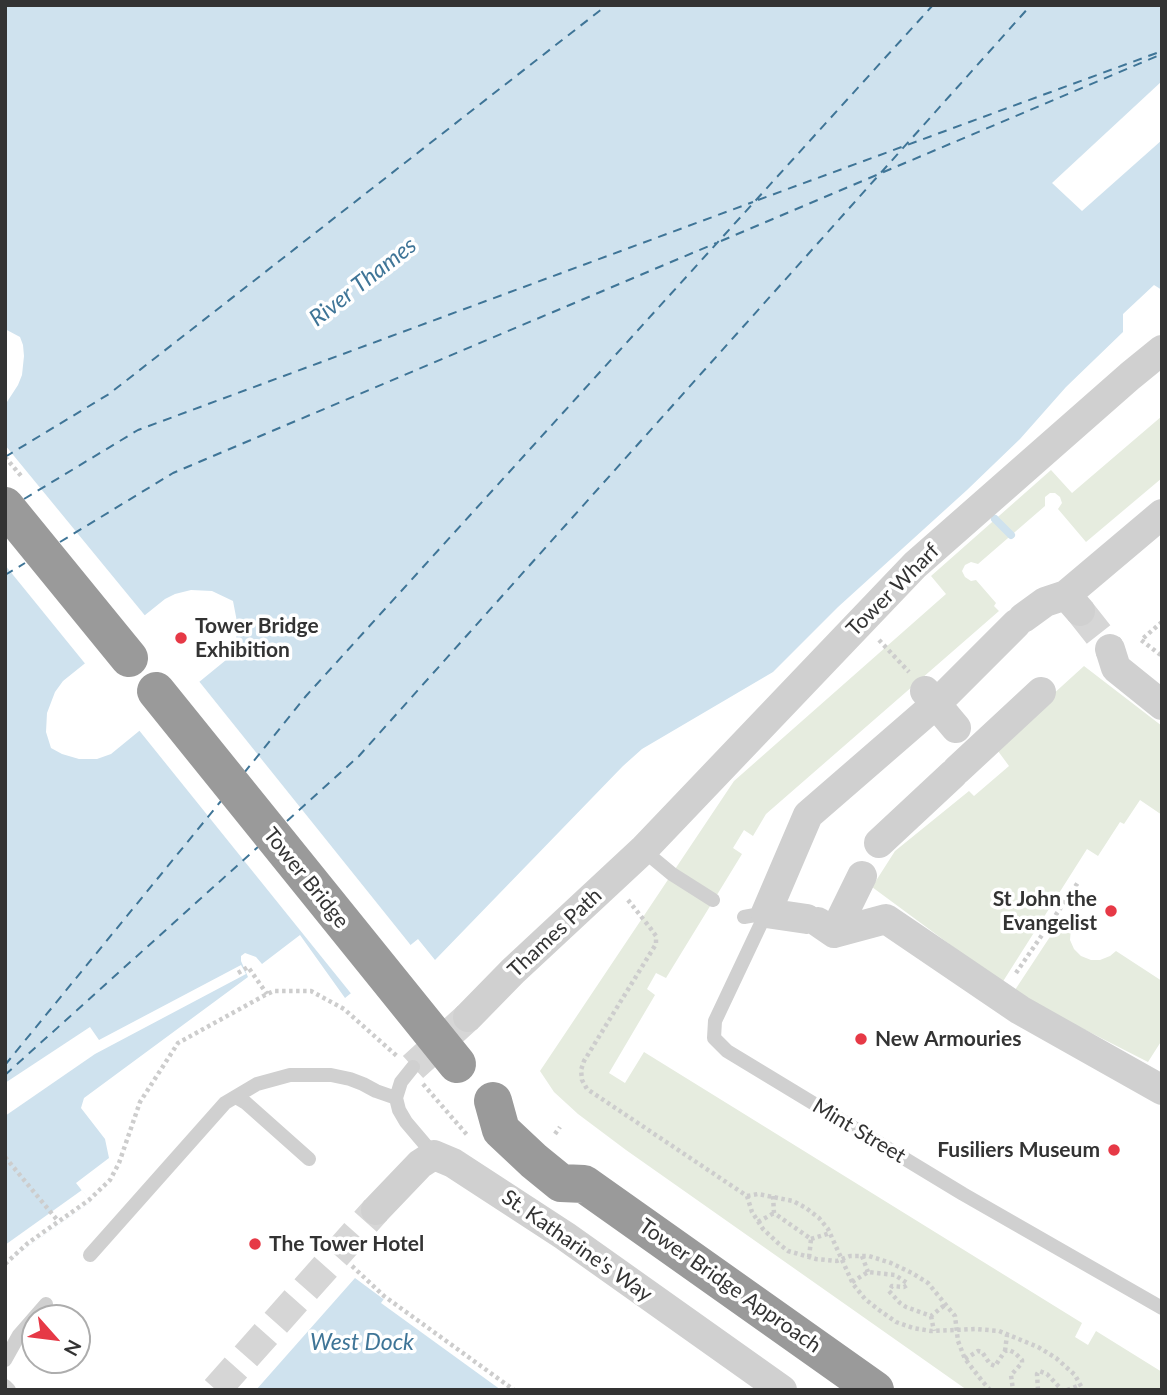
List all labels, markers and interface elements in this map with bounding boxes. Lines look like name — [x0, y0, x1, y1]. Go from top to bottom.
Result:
water label: River Thames — [304, 232, 422, 332]
street label: Tower Wharf — [841, 538, 945, 642]
place label: Tower Bridge Exhibition — [195, 613, 319, 663]
marker: Tower Bridge Exhibition — [173, 630, 189, 646]
street label: Tower Bridge — [258, 823, 354, 933]
street label: Thames Path — [503, 883, 607, 983]
place label: St John the Evangelist — [993, 886, 1097, 936]
marker: St John the Evangelist — [1103, 903, 1119, 919]
place label: New Armouries — [875, 1026, 1021, 1052]
marker: New Armouries — [853, 1031, 869, 1047]
street label: Mint Street — [808, 1093, 910, 1169]
place label: Fusiliers Museum — [937, 1137, 1100, 1163]
marker: Fusiliers Museum — [1106, 1142, 1122, 1158]
street label: St. Katharine's Way — [497, 1185, 657, 1307]
street label: Tower Bridge Approach — [634, 1214, 826, 1358]
place label: The Tower Hotel — [269, 1231, 424, 1257]
marker: The Tower Hotel — [247, 1236, 263, 1252]
north arrow — [21, 1304, 91, 1374]
water label: West Dock — [310, 1329, 414, 1357]
text: N — [60, 1336, 87, 1360]

